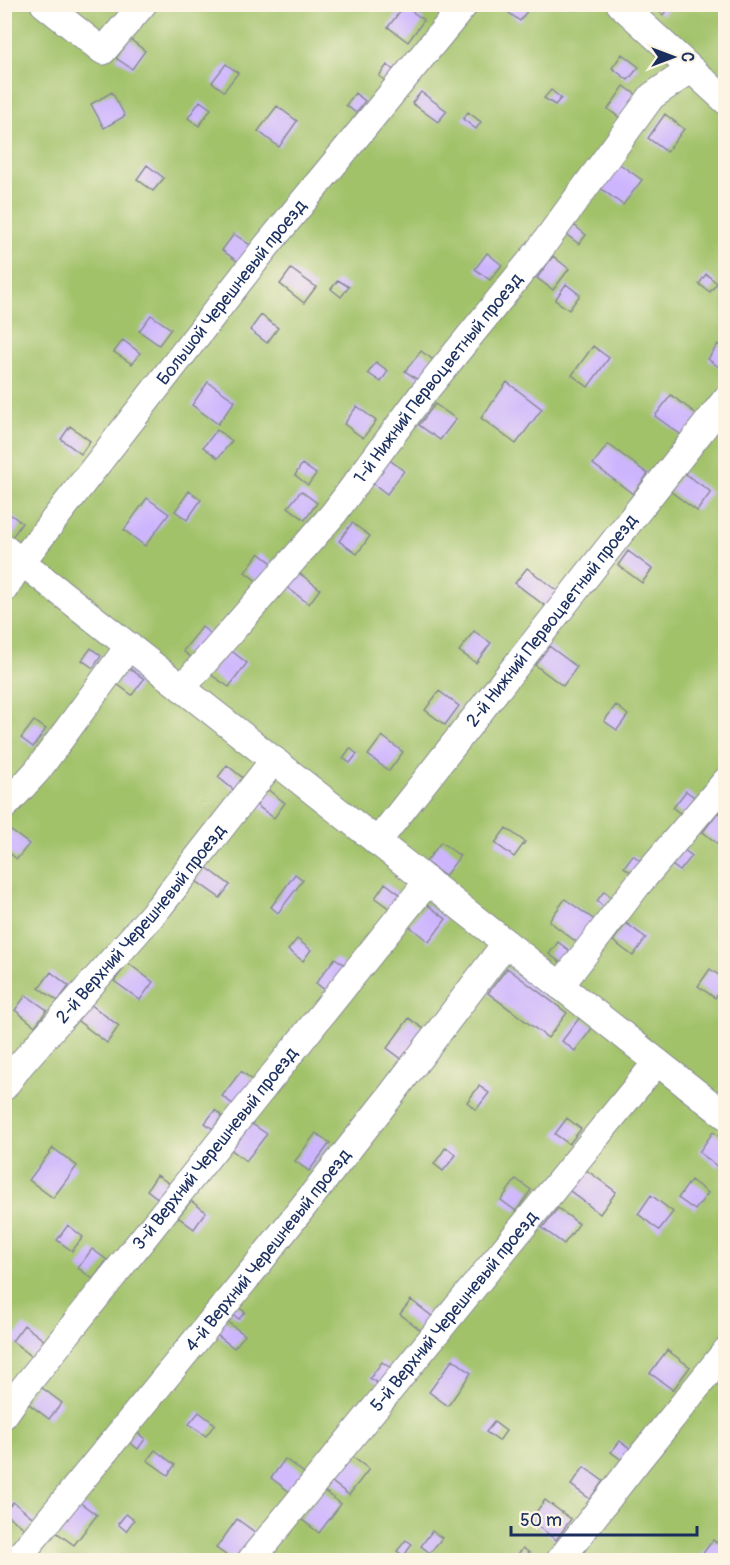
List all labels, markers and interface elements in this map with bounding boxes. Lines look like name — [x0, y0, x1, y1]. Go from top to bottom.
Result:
north arrow — [643, 27, 703, 87]
text: С — [677, 52, 697, 62]
street label: Большой Черешневый проезд — [152, 195, 312, 390]
street label: 1-й Нижний Первоцветный проезд — [349, 268, 528, 488]
street label: 2-й Нижний Первоцветный проезд — [461, 510, 643, 732]
street label: 2-й Верхний Черешневый проезд — [51, 820, 231, 1028]
street label: 3-й Верхний Черешневый проезд — [127, 1043, 303, 1255]
street label: 4-й Верхний Черешневый проезд — [180, 1144, 356, 1357]
street label: 5-й Верхний Черешневый проезд — [366, 1206, 543, 1417]
scale bar — [511, 1499, 697, 1537]
text: 50 m — [520, 1509, 562, 1532]

